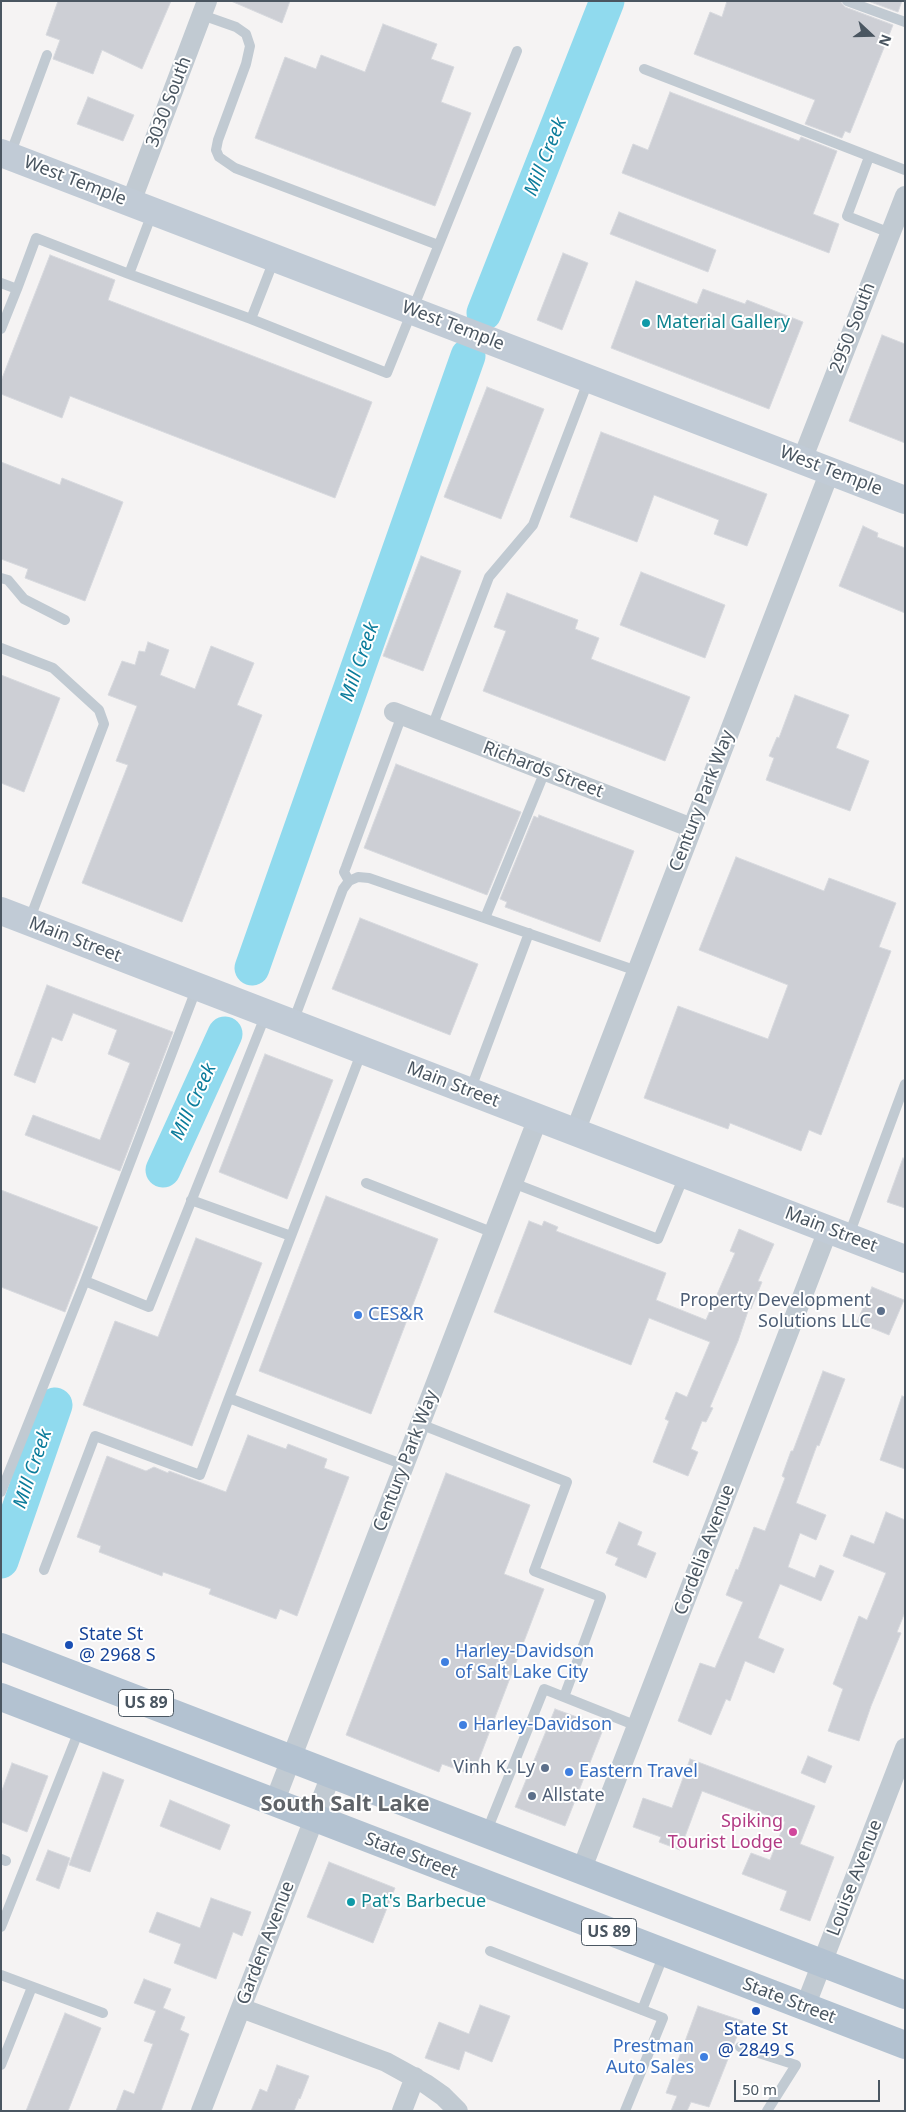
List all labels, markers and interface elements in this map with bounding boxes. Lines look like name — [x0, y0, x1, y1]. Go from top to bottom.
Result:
north arrow — [846, 10, 896, 60]
text: N — [875, 32, 896, 49]
street label: 3030 South — [142, 54, 196, 150]
water label: Mill Creek — [520, 115, 572, 199]
street label: West Temple — [21, 152, 129, 210]
street label: 2950 South — [826, 280, 880, 376]
street label: West Temple — [399, 297, 507, 355]
place label: Material Gallery — [656, 312, 790, 334]
marker: Material Gallery — [640, 317, 652, 329]
street label: West Temple — [777, 442, 885, 500]
water label: Mill Creek — [336, 619, 384, 705]
street label: Century Park Way — [665, 727, 739, 875]
street label: Richards Street — [480, 737, 606, 803]
street label: Main Street — [26, 913, 124, 967]
street label: Main Street — [404, 1058, 502, 1112]
water label: Mill Creek — [166, 1060, 222, 1144]
street label: Main Street — [782, 1203, 880, 1257]
place label: Property Development Solutions LLC — [680, 1290, 871, 1332]
place label: CES&R — [368, 1304, 424, 1326]
marker: Property Development Solutions LLC — [875, 1305, 887, 1317]
marker: CES&R — [352, 1309, 364, 1321]
street label: Century Park Way — [369, 1387, 443, 1535]
water label: Mill Creek — [9, 1426, 57, 1512]
street label: Cordelia Avenue — [670, 1482, 740, 1618]
place label: State St @ 2968 S — [79, 1624, 156, 1666]
marker: State St @ 2968 S — [63, 1639, 75, 1651]
place label: Harley-Davidson of Salt Lake City — [455, 1641, 594, 1684]
marker: Harley-Davidson of Salt Lake City — [439, 1656, 451, 1668]
road number: US 89 — [118, 1690, 174, 1716]
place label: Harley-Davidson — [473, 1714, 612, 1736]
marker: Harley-Davidson — [457, 1719, 469, 1731]
place label: Vinh K. Ly — [453, 1757, 535, 1779]
place label: Eastern Travel — [579, 1761, 698, 1783]
marker: Vinh K. Ly — [539, 1762, 551, 1774]
marker: Eastern Travel — [563, 1766, 575, 1778]
place label: Allstate — [542, 1785, 605, 1807]
marker: Allstate — [526, 1790, 538, 1802]
district label: South Salt Lake — [260, 1792, 430, 1818]
place label: Spiking Tourist Lodge — [668, 1811, 783, 1854]
street label: Louise Avenue — [823, 1817, 887, 1939]
marker: Spiking Tourist Lodge — [787, 1826, 799, 1838]
street label: State Street — [361, 1828, 461, 1884]
street label: Garden Avenue — [233, 1878, 299, 2008]
place label: Pat's Barbecue — [361, 1891, 486, 1913]
marker: Pat's Barbecue — [345, 1896, 357, 1908]
road number: US 89 — [582, 1918, 636, 1945]
street label: State Street — [739, 1973, 839, 2029]
marker: State St @ 2849 S — [750, 2005, 762, 2017]
place label: State St @ 2849 S — [718, 2019, 794, 2062]
place label: Prestman Auto Sales — [606, 2036, 694, 2078]
marker: Prestman Auto Sales — [698, 2051, 710, 2063]
scale bar — [736, 2070, 882, 2102]
text: 50 m — [742, 2079, 777, 2099]

